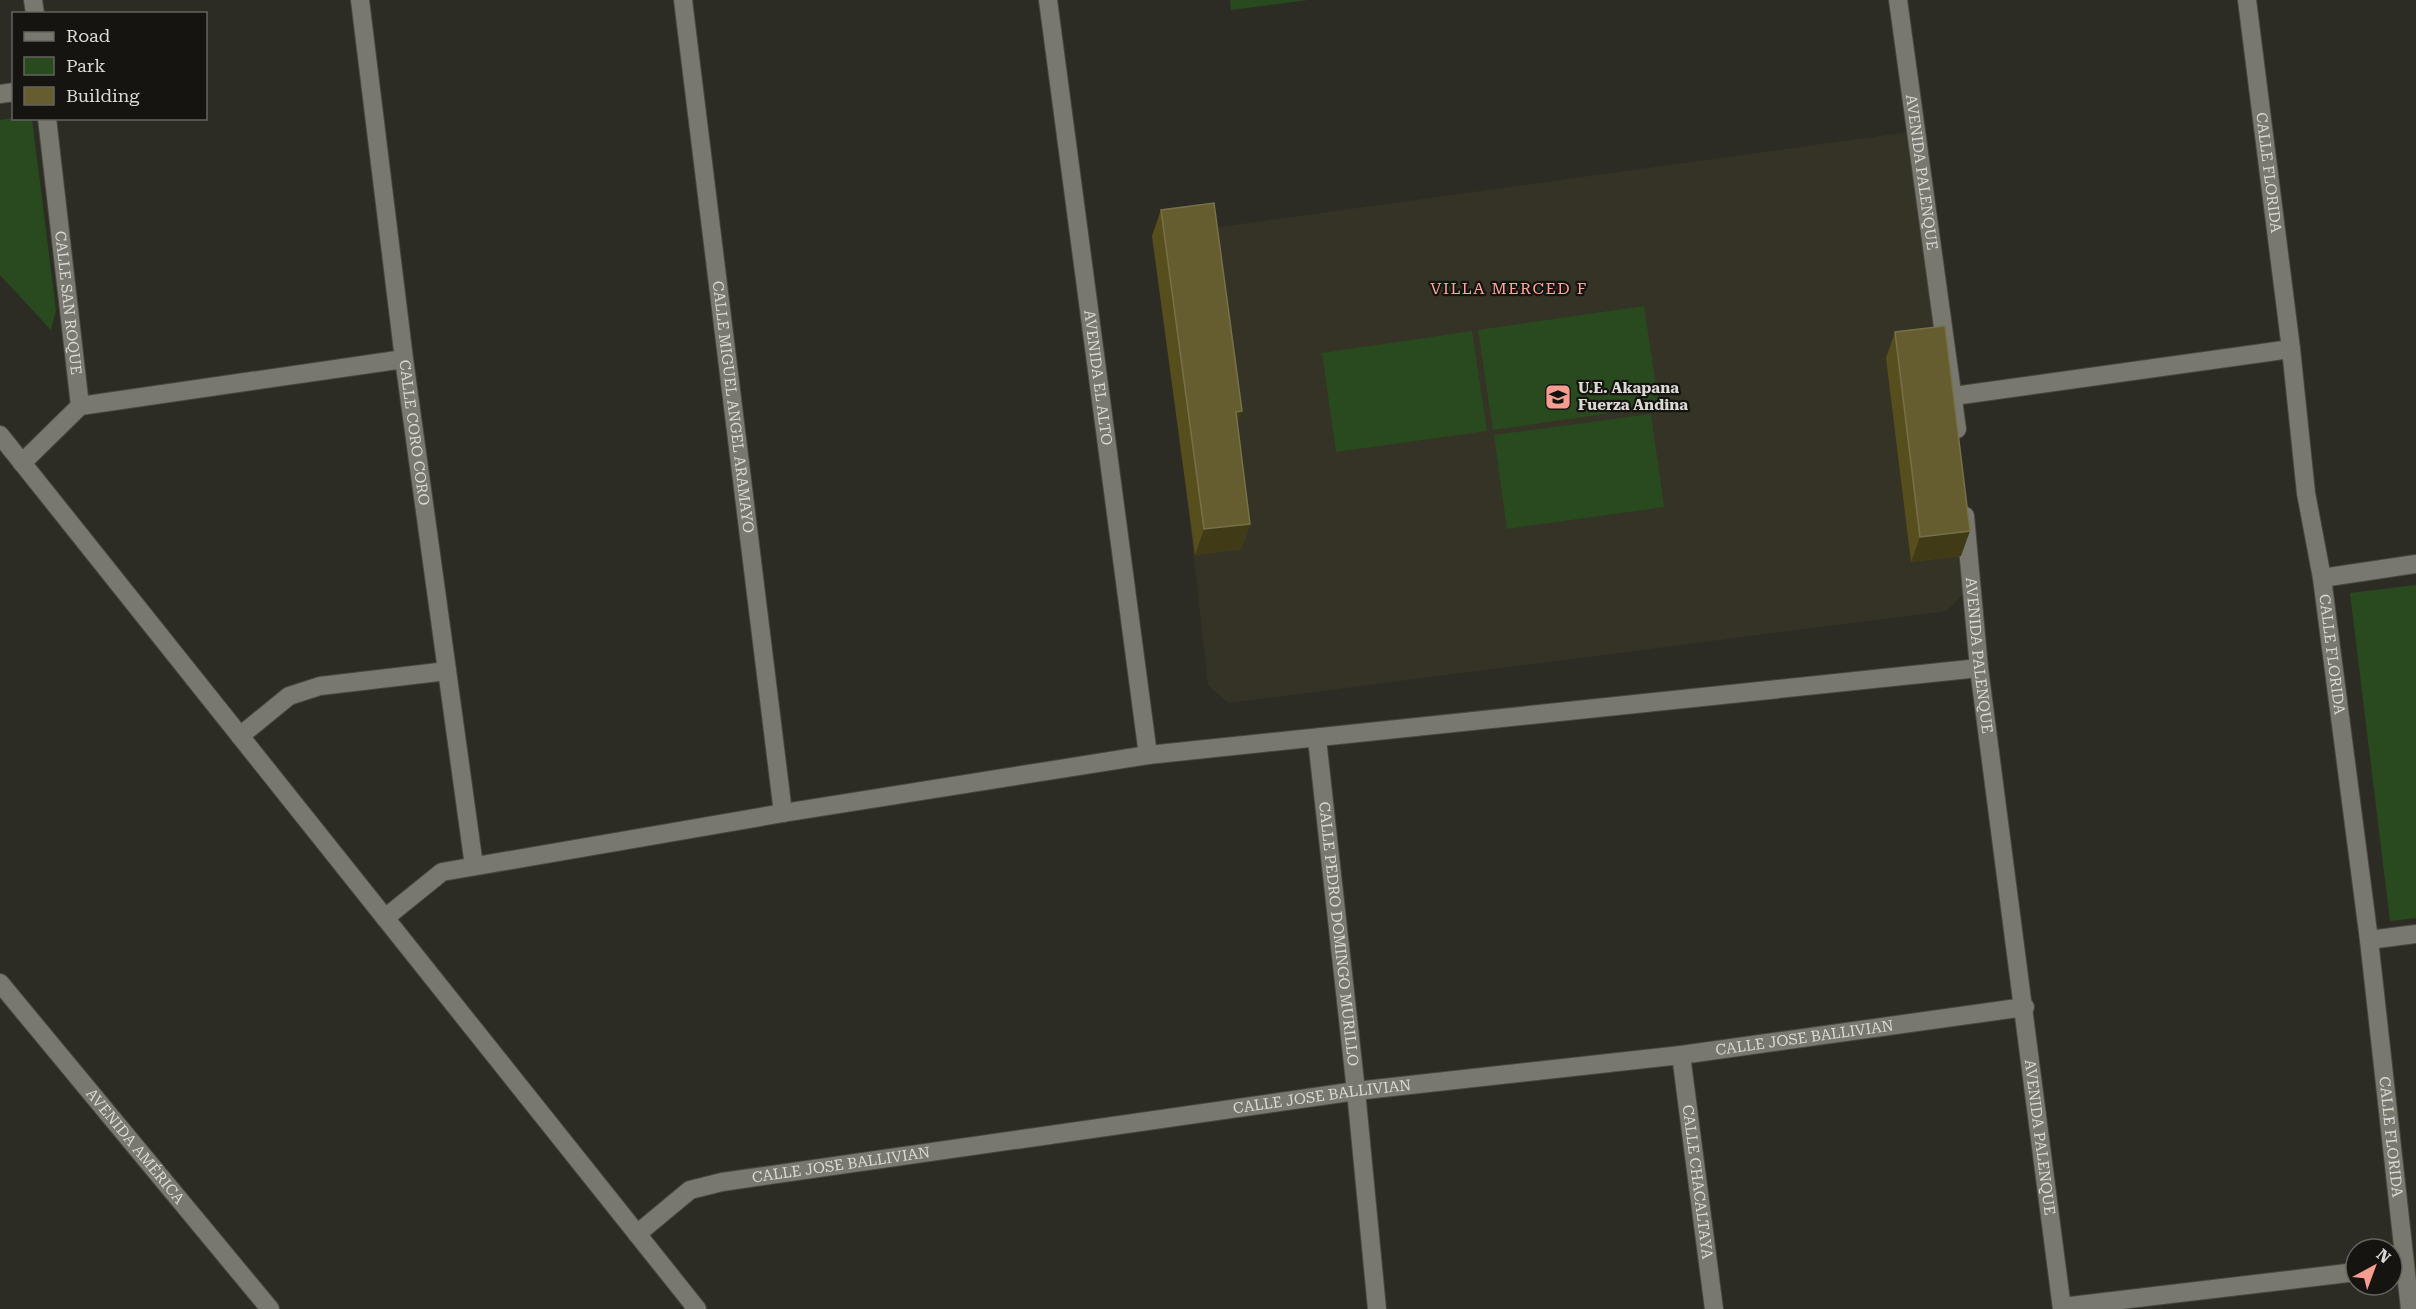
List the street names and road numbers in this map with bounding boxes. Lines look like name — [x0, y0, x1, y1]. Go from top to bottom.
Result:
street label: AVENIDA PALENQUE — [1902, 93, 1941, 251]
street label: CALLE FLORIDA — [2252, 111, 2285, 234]
street label: CALLE SAN ROQUE — [51, 230, 85, 376]
street label: CALLE MIGUEL ANGEL ARAMAYO — [709, 280, 757, 534]
street label: AVENIDA EL ALTO — [1080, 309, 1116, 447]
street label: CALLE CORO CORO — [395, 359, 433, 507]
street label: AVENIDA PALENQUE — [1962, 576, 1996, 734]
street label: CALLE FLORIDA — [2315, 593, 2349, 716]
street label: CALLE PEDRO DOMINGO MURILLO — [1315, 801, 1362, 1067]
street label: CALLE JOSE BALLIVIAN — [1714, 1016, 1895, 1059]
street label: AVENIDA PALENQUE — [2021, 1058, 2059, 1216]
street label: CALLE FLORIDA — [2375, 1075, 2407, 1199]
street label: CALLE JOSE BALLIVIAN — [1232, 1076, 1412, 1118]
street label: AVENIDA AMÉRICA — [82, 1085, 189, 1208]
street label: CALLE CHACALTAYA — [1679, 1104, 1717, 1261]
street label: CALLE JOSE BALLIVIAN — [751, 1143, 931, 1187]

